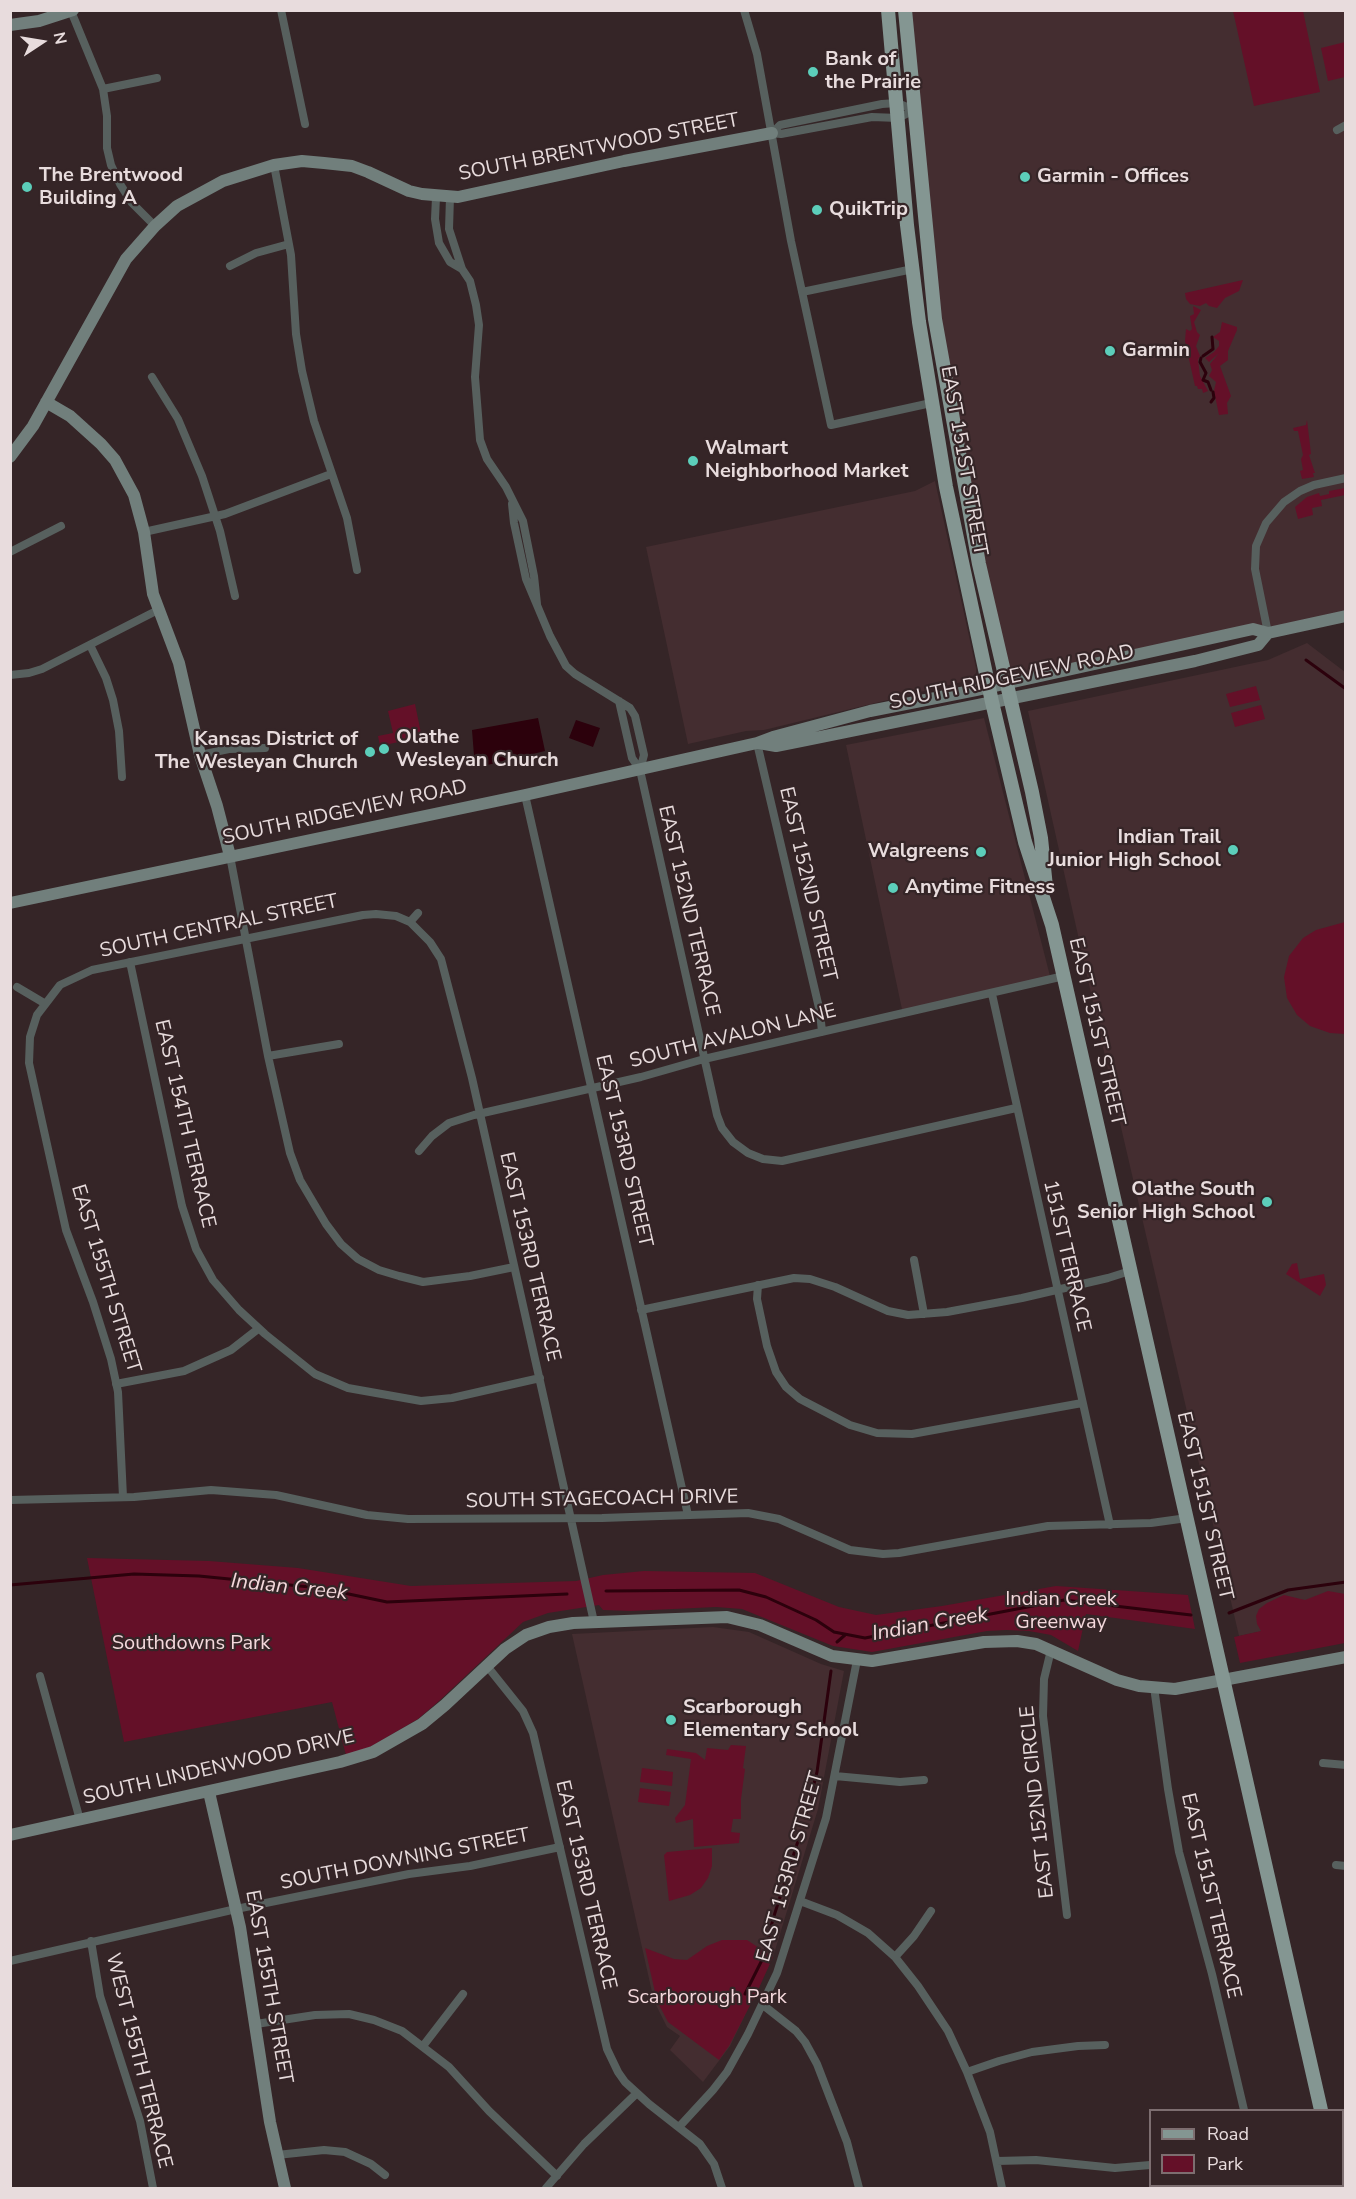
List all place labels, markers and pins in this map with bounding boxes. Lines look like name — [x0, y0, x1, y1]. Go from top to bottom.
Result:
place label: Bank of the Prairie — [825, 48, 921, 95]
marker: Bank of the Prairie — [806, 65, 820, 79]
place label: The Brentwood Building A — [39, 164, 183, 211]
place label: Garmin - Offices — [1037, 165, 1189, 189]
marker: Garmin - Offices — [1018, 170, 1032, 184]
marker: The Brentwood Building A — [20, 180, 34, 194]
place label: QuikTrip — [829, 198, 908, 222]
marker: QuikTrip — [810, 203, 824, 217]
place label: Garmin — [1122, 339, 1190, 363]
marker: Garmin — [1103, 344, 1117, 358]
place label: Walmart Neighborhood Market — [705, 437, 908, 484]
marker: Walmart Neighborhood Market — [686, 454, 700, 468]
place label: Olathe Wesleyan Church — [396, 726, 559, 773]
place label: Kansas District of The Wesleyan Church — [155, 728, 358, 775]
marker: Olathe Wesleyan Church — [377, 742, 391, 756]
marker: Kansas District of The Wesleyan Church — [363, 745, 377, 759]
place label: Indian Trail Junior High School — [1048, 826, 1221, 873]
place label: Walgreens — [868, 840, 969, 864]
marker: Indian Trail Junior High School — [1226, 843, 1240, 857]
marker: Walgreens — [974, 845, 988, 859]
place label: Anytime Fitness — [905, 876, 1055, 900]
marker: Anytime Fitness — [886, 881, 900, 895]
place label: Olathe South Senior High School — [1077, 1178, 1255, 1225]
marker: Olathe South Senior High School — [1260, 1195, 1274, 1209]
place label: Scarborough Elementary School — [683, 1696, 858, 1743]
marker: Scarborough Elementary School — [664, 1713, 678, 1727]

